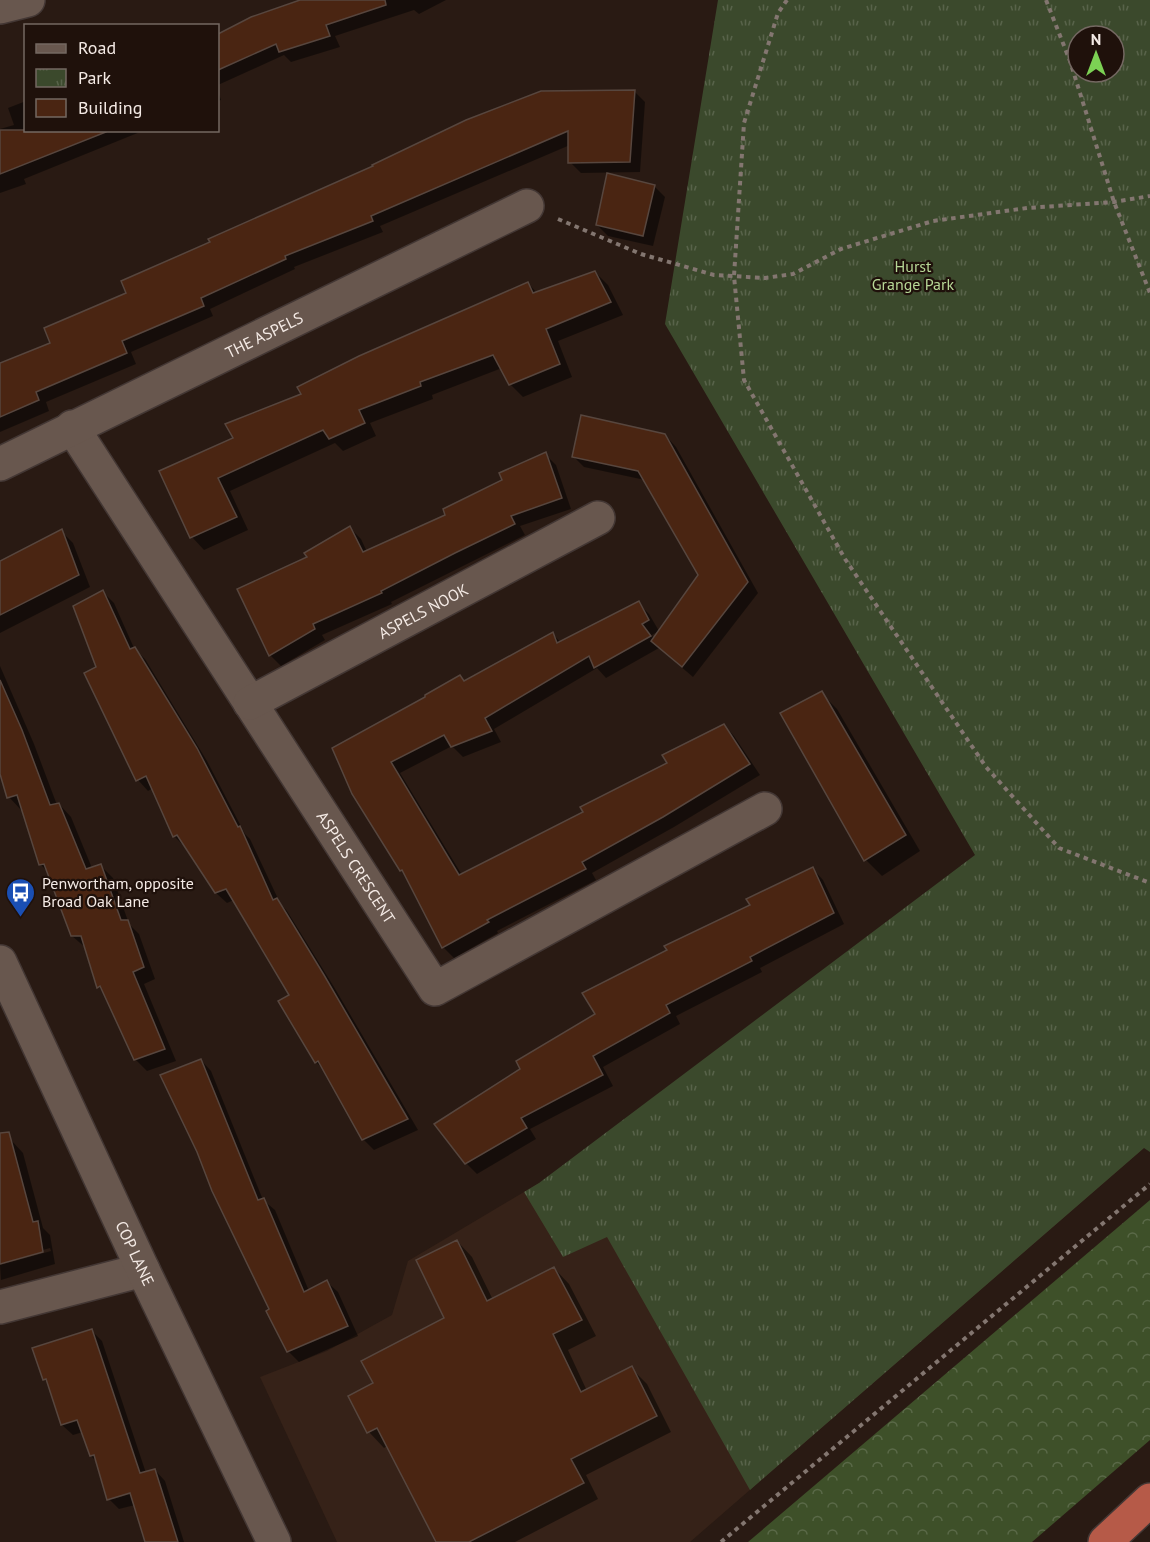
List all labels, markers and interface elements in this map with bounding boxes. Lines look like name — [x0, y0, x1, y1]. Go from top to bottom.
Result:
legend — [24, 24, 219, 132]
north arrow — [1066, 24, 1126, 84]
text: N — [1091, 29, 1101, 49]
text: Road — [78, 36, 116, 59]
text: Park — [78, 66, 111, 89]
text: Building — [78, 96, 142, 119]
park label: Hurst Grange Park — [872, 256, 955, 294]
street label: THE ASPELS — [222, 307, 306, 362]
street label: ASPELS NOOK — [375, 579, 472, 643]
street label: ASPELS CRESCENT — [313, 807, 400, 927]
place label: Penwortham, opposite Broad Oak Lane — [42, 873, 194, 911]
bus stop icon: Penwortham, opposite Broad Oak Lane — [5, 876, 37, 918]
street label: COP LANE — [111, 1217, 159, 1289]

